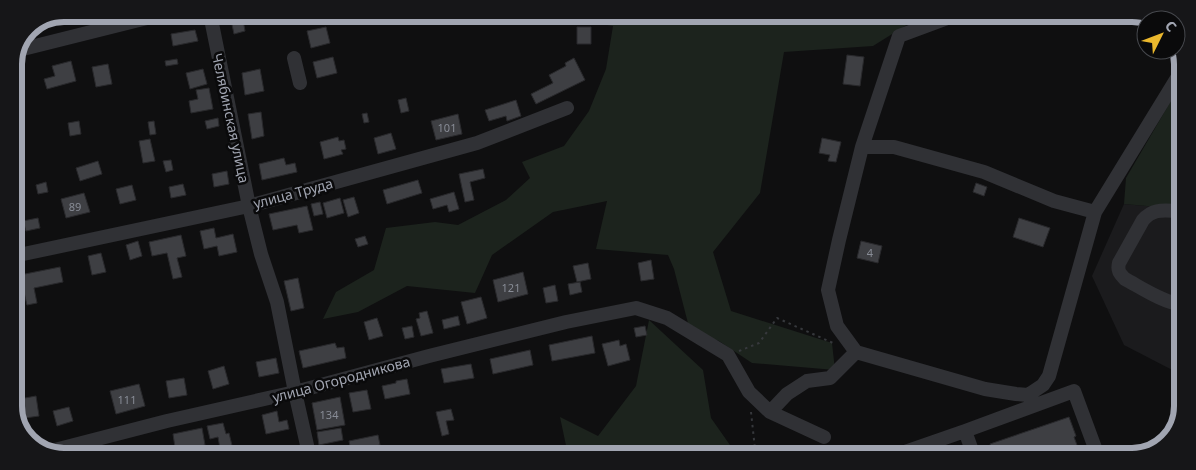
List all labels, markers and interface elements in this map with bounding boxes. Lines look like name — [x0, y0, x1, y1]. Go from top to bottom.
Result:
north arrow — [1136, 10, 1186, 60]
text: С — [1161, 16, 1181, 36]
street label: Челябинская улица — [208, 51, 254, 185]
house number: 101 — [438, 120, 456, 135]
street label: улица Труда — [251, 173, 335, 213]
house number: 89 — [69, 199, 81, 214]
house number: 4 — [867, 245, 874, 260]
house number: 121 — [502, 280, 520, 295]
street label: улица Огородникова — [270, 351, 412, 407]
house number: 111 — [118, 392, 136, 407]
house number: 134 — [320, 407, 339, 422]

